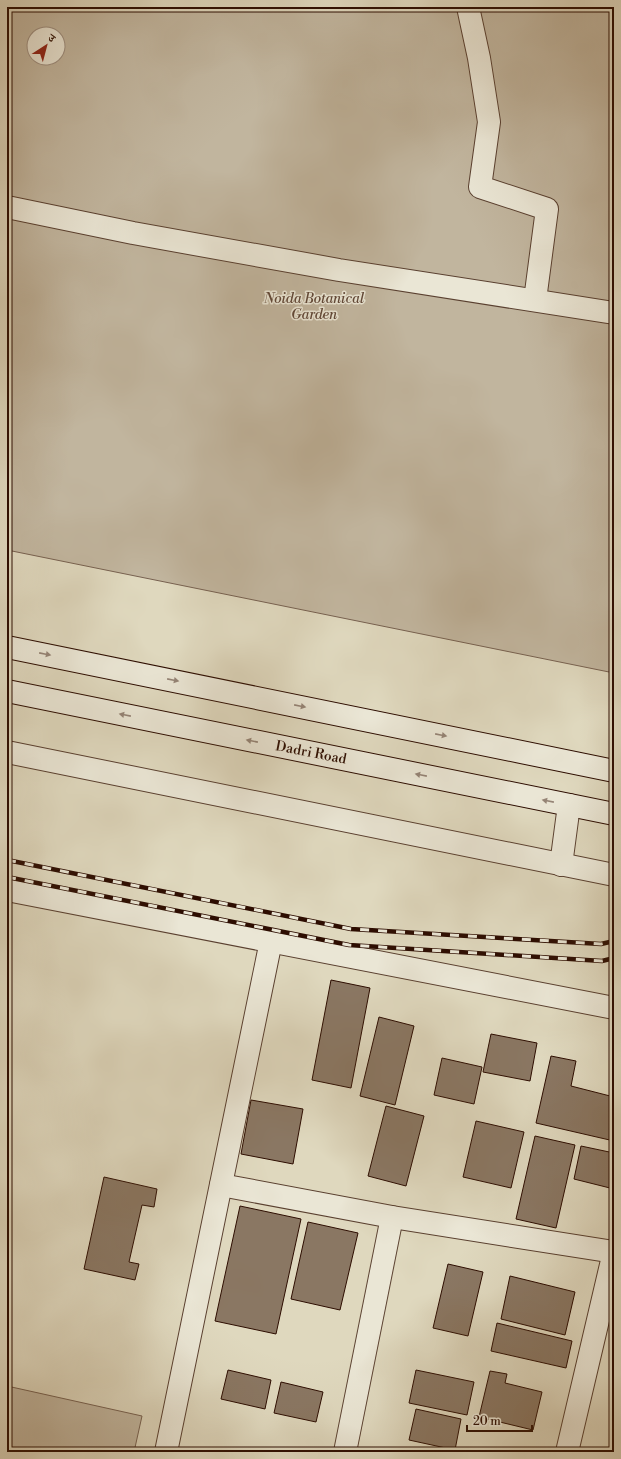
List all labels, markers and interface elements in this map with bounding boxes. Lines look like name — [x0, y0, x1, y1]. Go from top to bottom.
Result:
north arrow — [26, 26, 66, 66]
text: उ — [44, 31, 59, 47]
park label: Noida Botanical Garden — [263, 290, 365, 324]
one-way arrow — [39, 652, 51, 658]
one-way arrow — [166, 678, 179, 684]
one-way arrow — [294, 703, 306, 709]
one-way arrow — [119, 712, 131, 718]
one-way arrow — [435, 732, 447, 738]
one-way arrow — [246, 737, 258, 743]
street label: Dadri Road — [274, 737, 348, 769]
one-way arrow — [415, 771, 427, 777]
one-way arrow — [542, 797, 554, 803]
scale bar — [467, 1407, 532, 1433]
text: 20 m — [473, 1414, 501, 1429]

